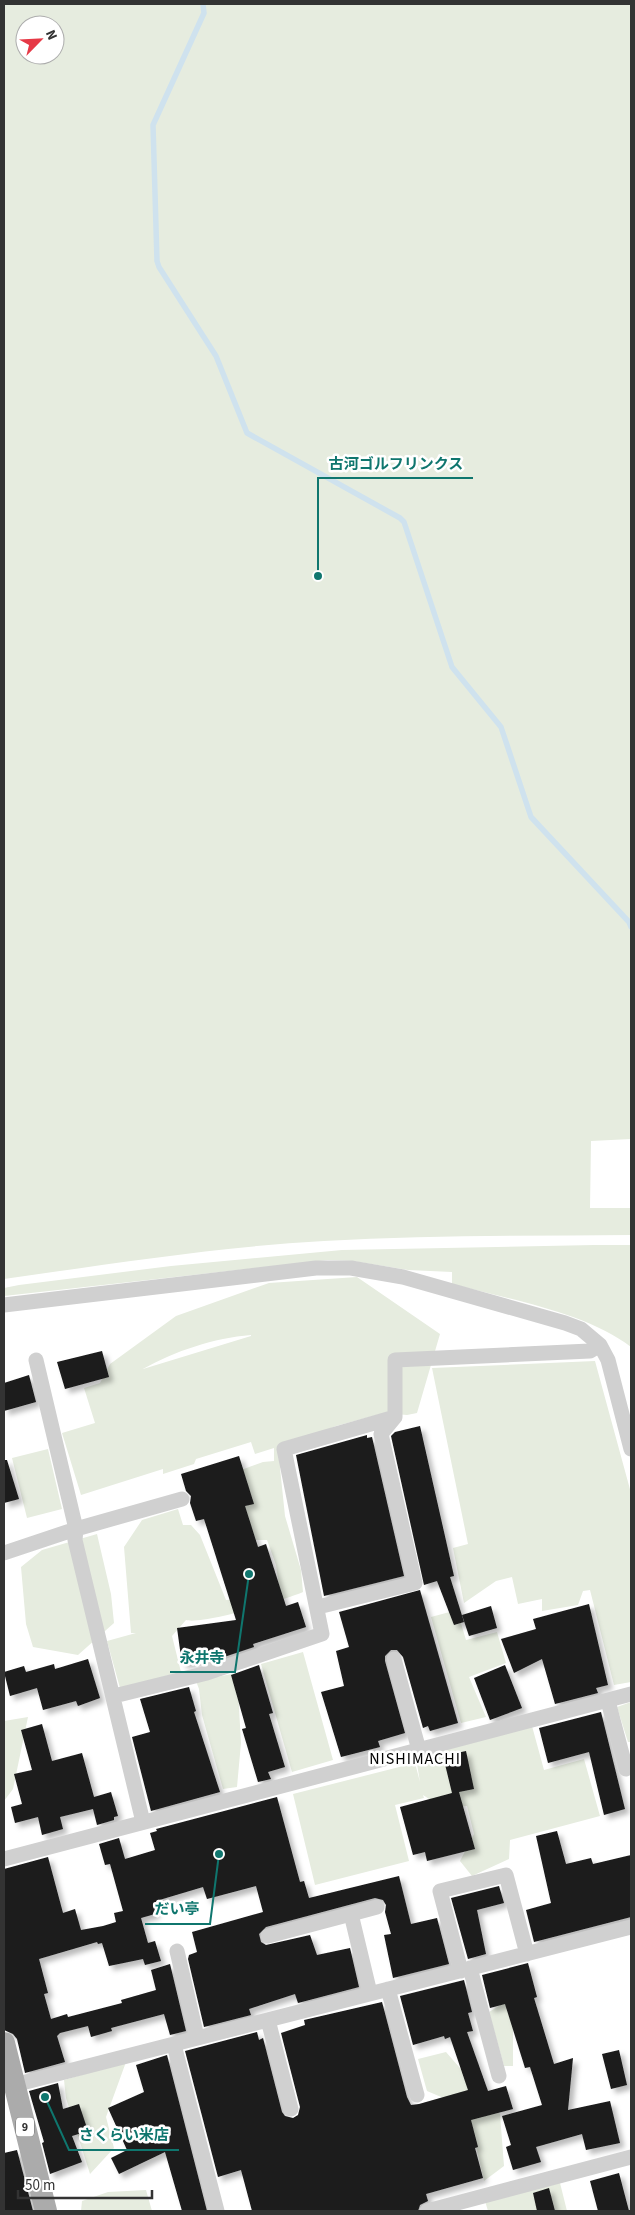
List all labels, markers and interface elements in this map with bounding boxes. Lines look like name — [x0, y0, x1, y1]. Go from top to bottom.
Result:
north arrow — [15, 15, 65, 65]
text: N — [40, 27, 62, 43]
callout: 古河ゴルフリンクス — [318, 448, 473, 478]
text: 古河ゴルフリンクス — [329, 454, 463, 475]
callout: 永井寺 — [170, 1642, 235, 1672]
text: 永井寺 — [179, 1648, 225, 1669]
district label: NISHIMACHI — [369, 1748, 461, 1770]
callout: だい亭 — [145, 1894, 210, 1924]
text: だい亭 — [154, 1899, 200, 1920]
road number: 9 — [16, 2118, 34, 2136]
callout: さくらい米店 — [69, 2120, 179, 2150]
text: さくらい米店 — [79, 2125, 169, 2146]
scale bar — [18, 2168, 151, 2200]
text: 50 m — [25, 2175, 55, 2196]

